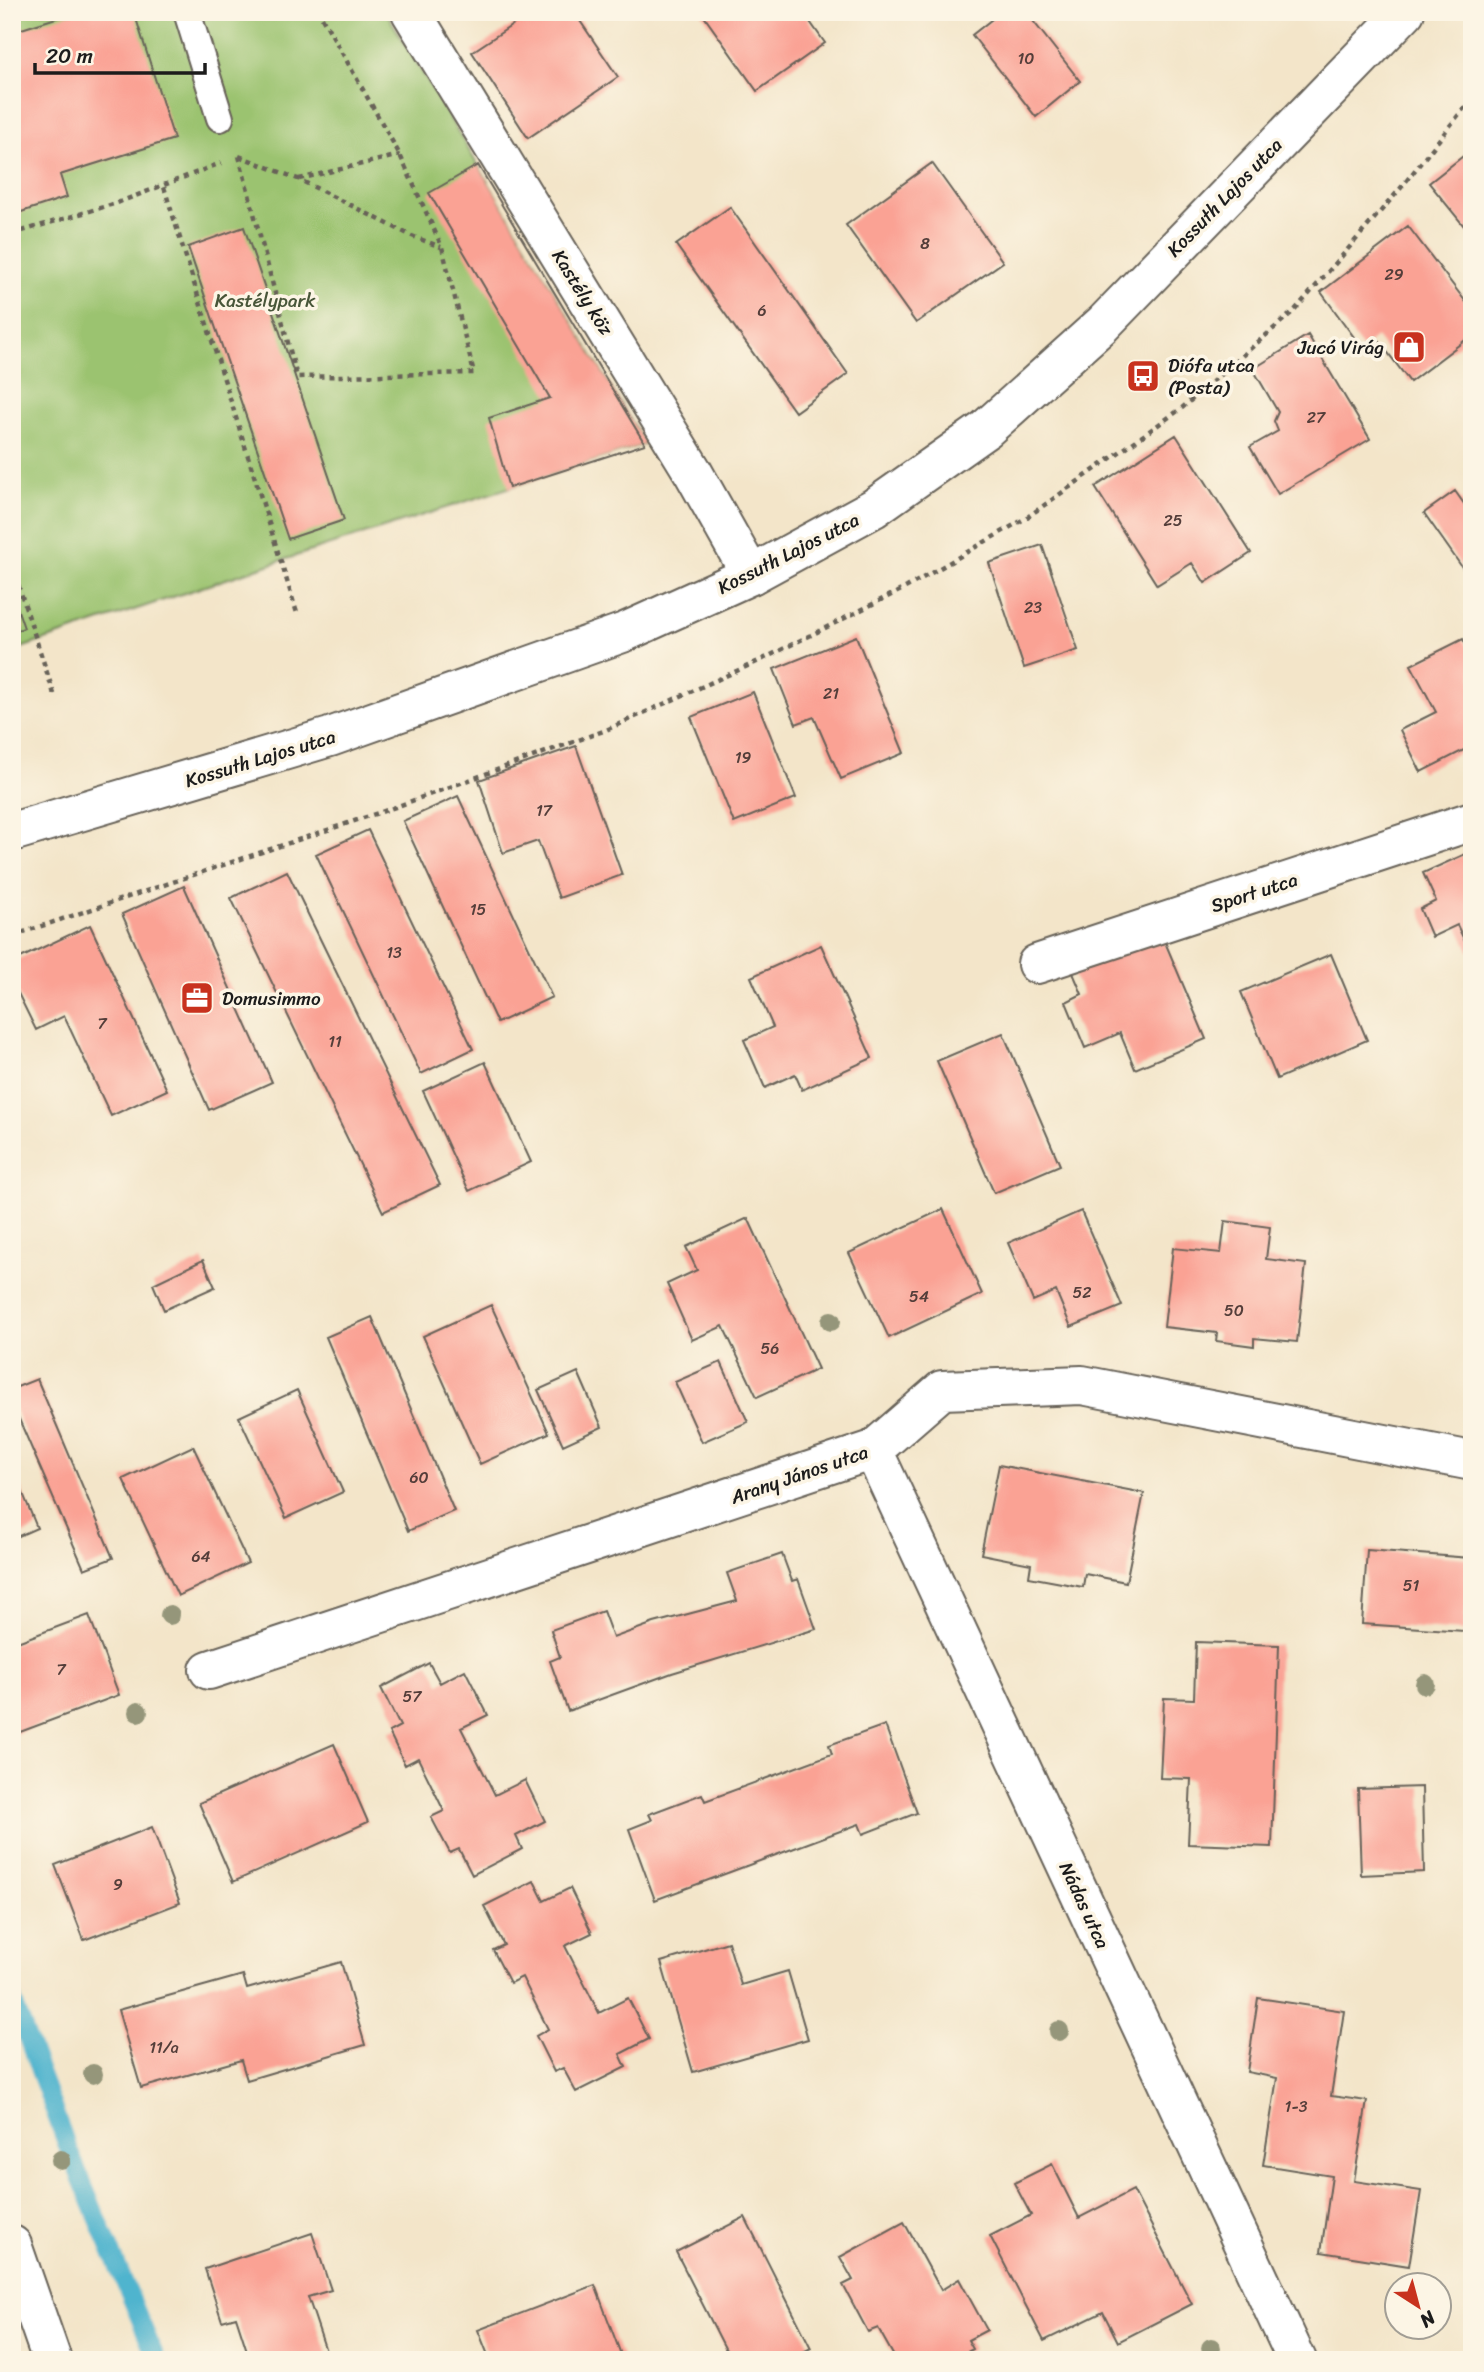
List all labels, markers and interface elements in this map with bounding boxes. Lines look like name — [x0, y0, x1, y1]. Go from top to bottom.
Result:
scale bar — [35, 32, 205, 76]
text: 20 m — [46, 37, 93, 75]
house number: 10 — [1018, 44, 1034, 73]
street label: Kossuth Lajos utca — [1158, 130, 1291, 265]
house number: 8 — [920, 229, 930, 258]
street label: Kastély köz — [543, 242, 623, 343]
house number: 29 — [1384, 260, 1404, 289]
park label: Kastélypark — [215, 284, 316, 317]
house number: 6 — [757, 296, 767, 325]
shop icon: Jucó Virág — [1390, 328, 1428, 366]
place label: Jucó Virág — [1296, 331, 1384, 364]
place label: Diófa utca (Posta) — [1168, 349, 1255, 404]
bus stop icon: Diófa utca (Posta) — [1124, 357, 1162, 395]
house number: 27 — [1307, 403, 1326, 432]
street label: Kossuth Lajos utca — [711, 503, 866, 604]
house number: 25 — [1163, 506, 1183, 535]
house number: 23 — [1024, 593, 1042, 622]
house number: 21 — [823, 679, 839, 708]
street label: Kossuth Lajos utca — [181, 720, 340, 797]
house number: 19 — [735, 743, 752, 772]
house number: 17 — [536, 796, 553, 825]
street label: Sport utca — [1206, 863, 1302, 922]
house number: 15 — [470, 895, 487, 924]
house number: 13 — [386, 938, 402, 967]
office icon: Domusimmo — [178, 979, 216, 1017]
place label: Domusimmo — [222, 982, 321, 1015]
house number: 7 — [97, 1009, 107, 1038]
house number: 11 — [328, 1027, 342, 1056]
house number: 52 — [1072, 1278, 1092, 1307]
house number: 54 — [909, 1282, 929, 1311]
house number: 50 — [1224, 1296, 1244, 1325]
house number: 56 — [761, 1334, 779, 1363]
street label: Arany János utca — [725, 1435, 873, 1514]
house number: 60 — [409, 1463, 429, 1492]
house number: 64 — [191, 1542, 211, 1571]
house number: 51 — [1403, 1571, 1419, 1600]
house number: 7 — [56, 1655, 66, 1684]
house number: 57 — [403, 1682, 422, 1711]
street label: Nádas utca — [1050, 1856, 1119, 1955]
house number: 9 — [113, 1870, 123, 1899]
house number: 11/a — [149, 2033, 179, 2062]
house number: 1-3 — [1284, 2092, 1308, 2121]
north arrow — [1382, 2270, 1452, 2340]
text: N — [1412, 2302, 1444, 2337]

